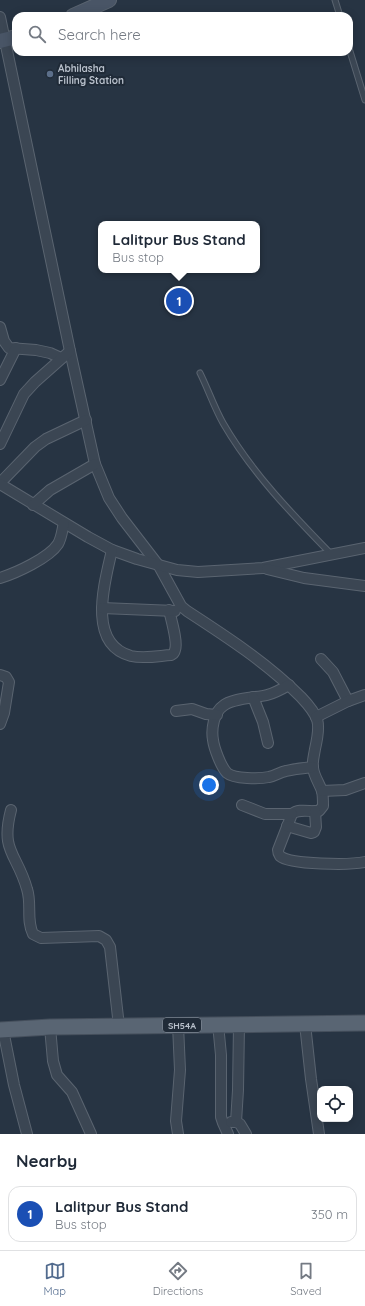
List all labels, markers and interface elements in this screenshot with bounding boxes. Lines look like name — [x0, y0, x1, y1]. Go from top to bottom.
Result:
search box — [12, 12, 353, 56]
icon: search — [26, 23, 48, 45]
text: Search here — [58, 25, 141, 44]
place label: Abhilasha Filling Station — [58, 62, 124, 87]
marker: Abhilasha Filling Station — [45, 69, 55, 79]
popup — [98, 221, 260, 273]
text: Lalitpur Bus Stand — [112, 230, 246, 249]
text: Bus stop — [112, 249, 164, 265]
pin: 1 — [166, 286, 192, 316]
your location — [199, 775, 219, 795]
road number: SH54A — [163, 1018, 201, 1032]
map controls — [317, 1086, 353, 1122]
button: locate — [317, 1086, 353, 1122]
text: Nearby — [16, 1150, 77, 1171]
text: Lalitpur Bus Stand — [55, 1197, 188, 1216]
text: 1 — [27, 1206, 33, 1222]
text: 350 m — [311, 1206, 348, 1222]
text: Bus stop — [55, 1216, 107, 1232]
tab: Map — [43, 1260, 66, 1298]
tab: Directions — [153, 1260, 203, 1298]
tab: Saved — [290, 1260, 322, 1298]

